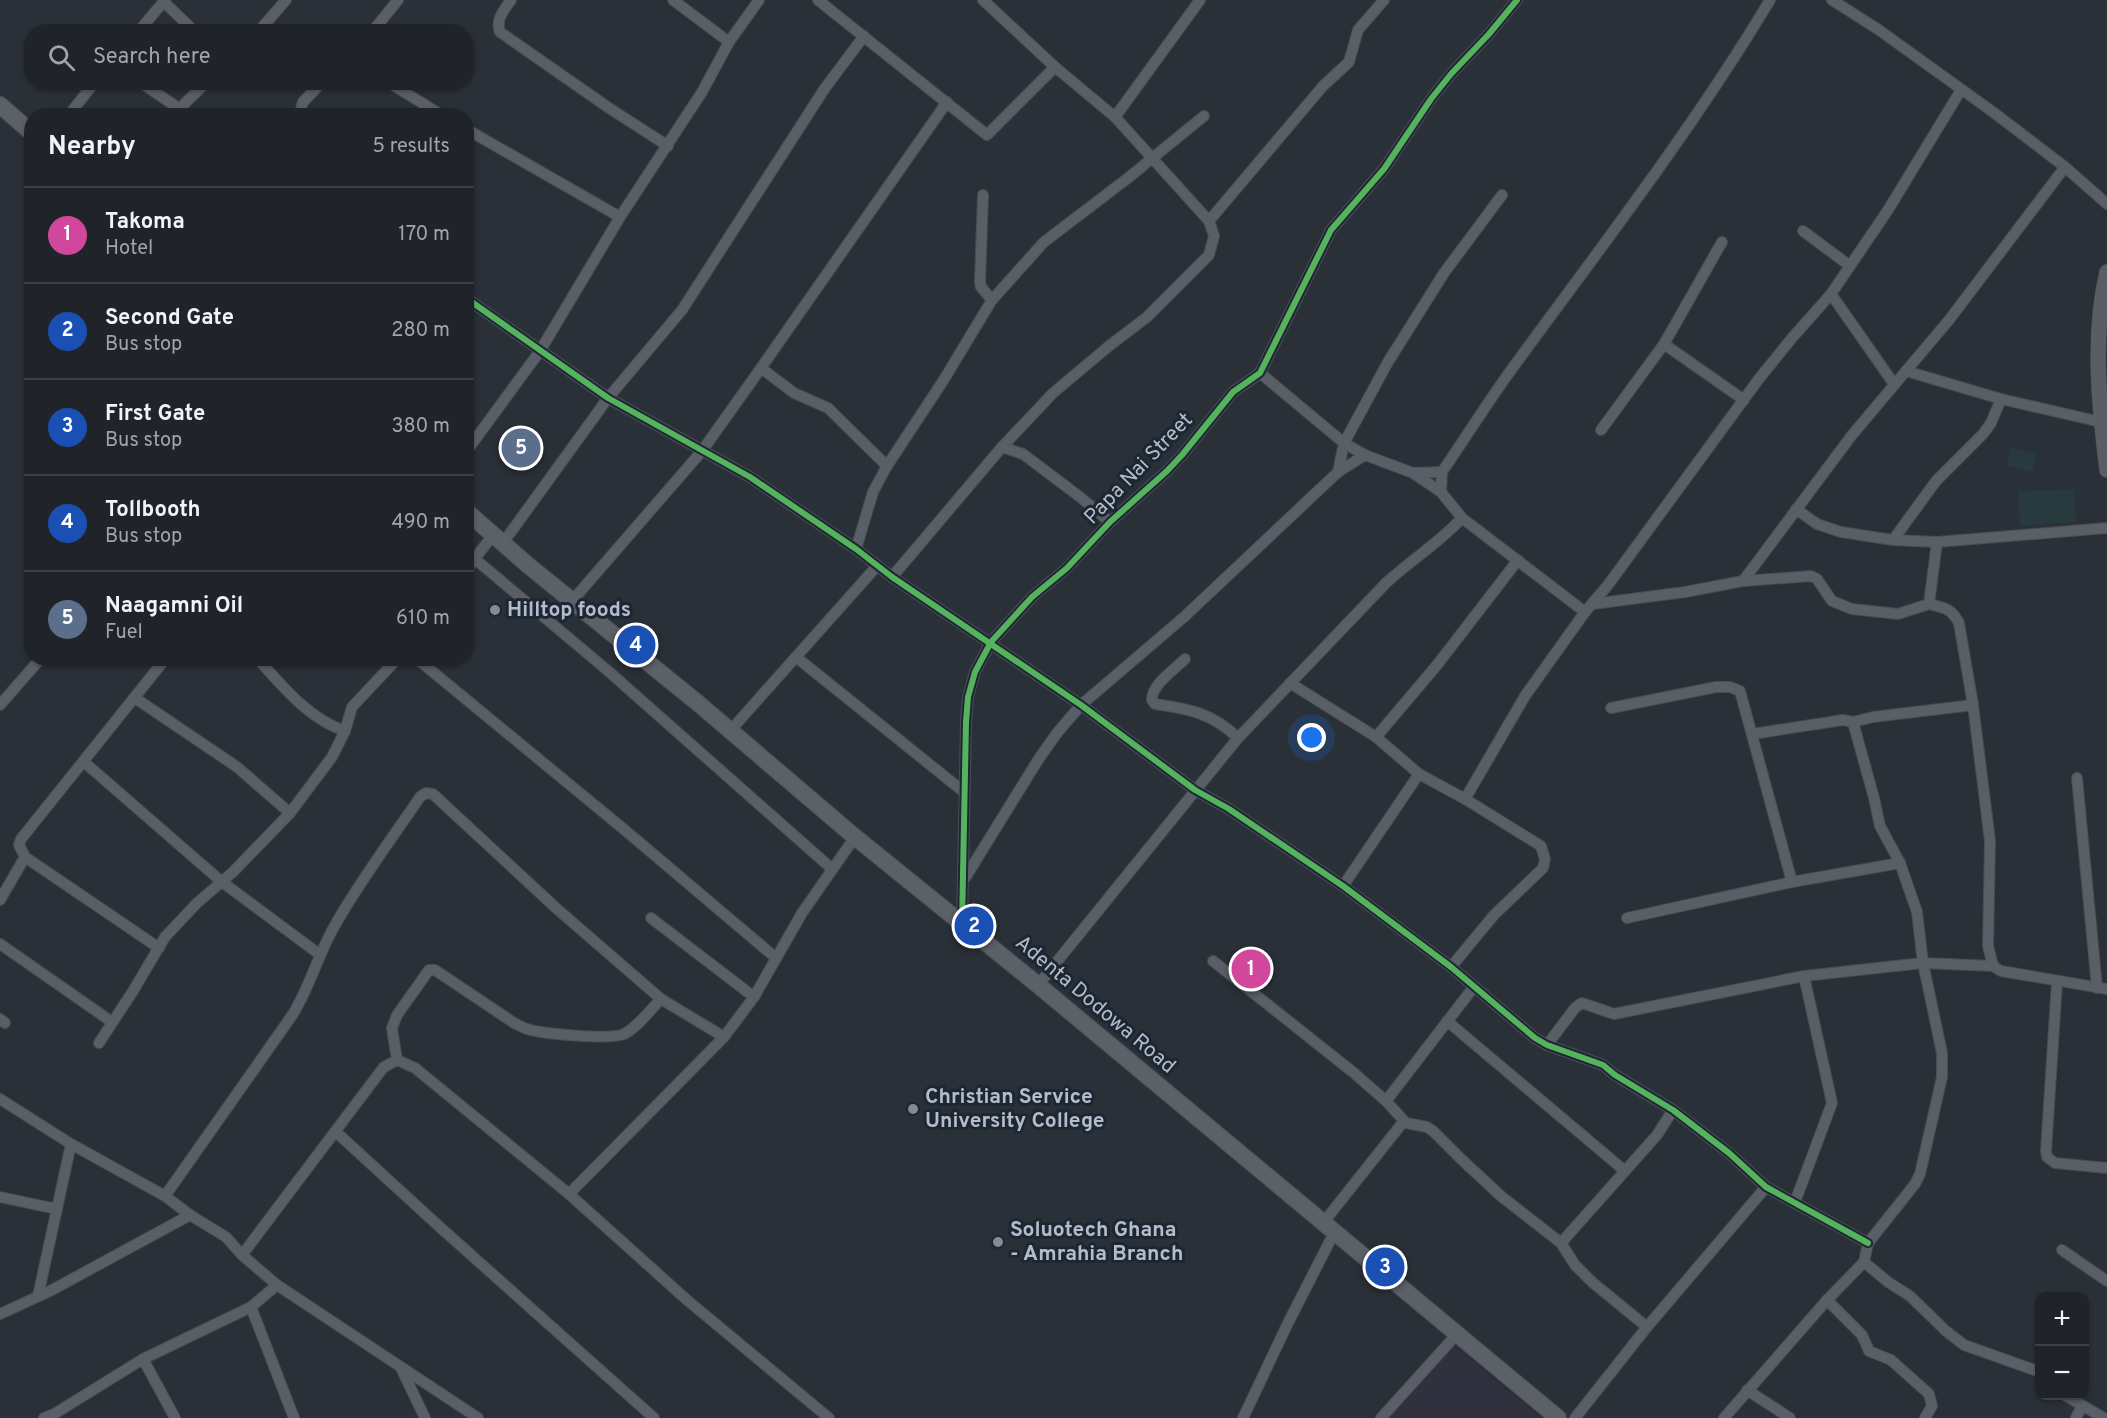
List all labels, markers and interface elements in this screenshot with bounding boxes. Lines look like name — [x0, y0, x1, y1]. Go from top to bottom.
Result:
search box — [24, 24, 474, 90]
icon: search — [45, 41, 78, 74]
text: Search here — [93, 44, 211, 71]
text: Nearby — [48, 131, 136, 164]
text: 5 results — [373, 134, 450, 160]
text: Takoma — [105, 209, 185, 236]
text: 1 — [64, 222, 72, 248]
text: 170 m — [398, 222, 450, 248]
text: Hotel — [105, 236, 153, 262]
text: Second Gate — [105, 305, 234, 332]
text: 2 — [61, 318, 74, 344]
text: 280 m — [391, 318, 450, 344]
text: Bus stop — [105, 332, 182, 358]
text: First Gate — [105, 401, 205, 428]
street label: Papa Nai Street — [1079, 407, 1199, 531]
text: 3 — [62, 414, 74, 440]
text: 380 m — [391, 414, 450, 440]
pin: 5 — [502, 426, 540, 470]
text: Bus stop — [105, 428, 182, 454]
text: Tollbooth — [105, 497, 200, 524]
text: 4 — [61, 510, 74, 536]
text: 490 m — [392, 510, 450, 536]
text: Bus stop — [105, 524, 182, 550]
text: Naagamni Oil — [105, 593, 243, 620]
place label: Hilltop foods — [507, 597, 631, 624]
marker: Hilltop foods — [488, 603, 502, 617]
text: 5 — [61, 606, 74, 632]
text: 610 m — [396, 606, 450, 632]
text: Fuel — [105, 620, 143, 646]
pin: 4 — [616, 622, 656, 668]
your location — [1297, 723, 1326, 752]
pin: 2 — [954, 904, 994, 948]
street label: Adenta Dodowa Road — [1009, 930, 1181, 1080]
pin: 1 — [1232, 946, 1270, 992]
place label: Christian Service University College — [925, 1084, 1105, 1135]
marker: Christian Service University College — [906, 1102, 920, 1116]
place label: Soluotech Ghana - Amrahia Branch — [1010, 1217, 1183, 1268]
marker: Soluotech Ghana - Amrahia Branch — [991, 1235, 1005, 1249]
pin: 3 — [1366, 1244, 1404, 1290]
map controls — [2035, 1292, 2089, 1400]
button: + — [2035, 1292, 2089, 1346]
button: − — [2035, 1346, 2089, 1400]

